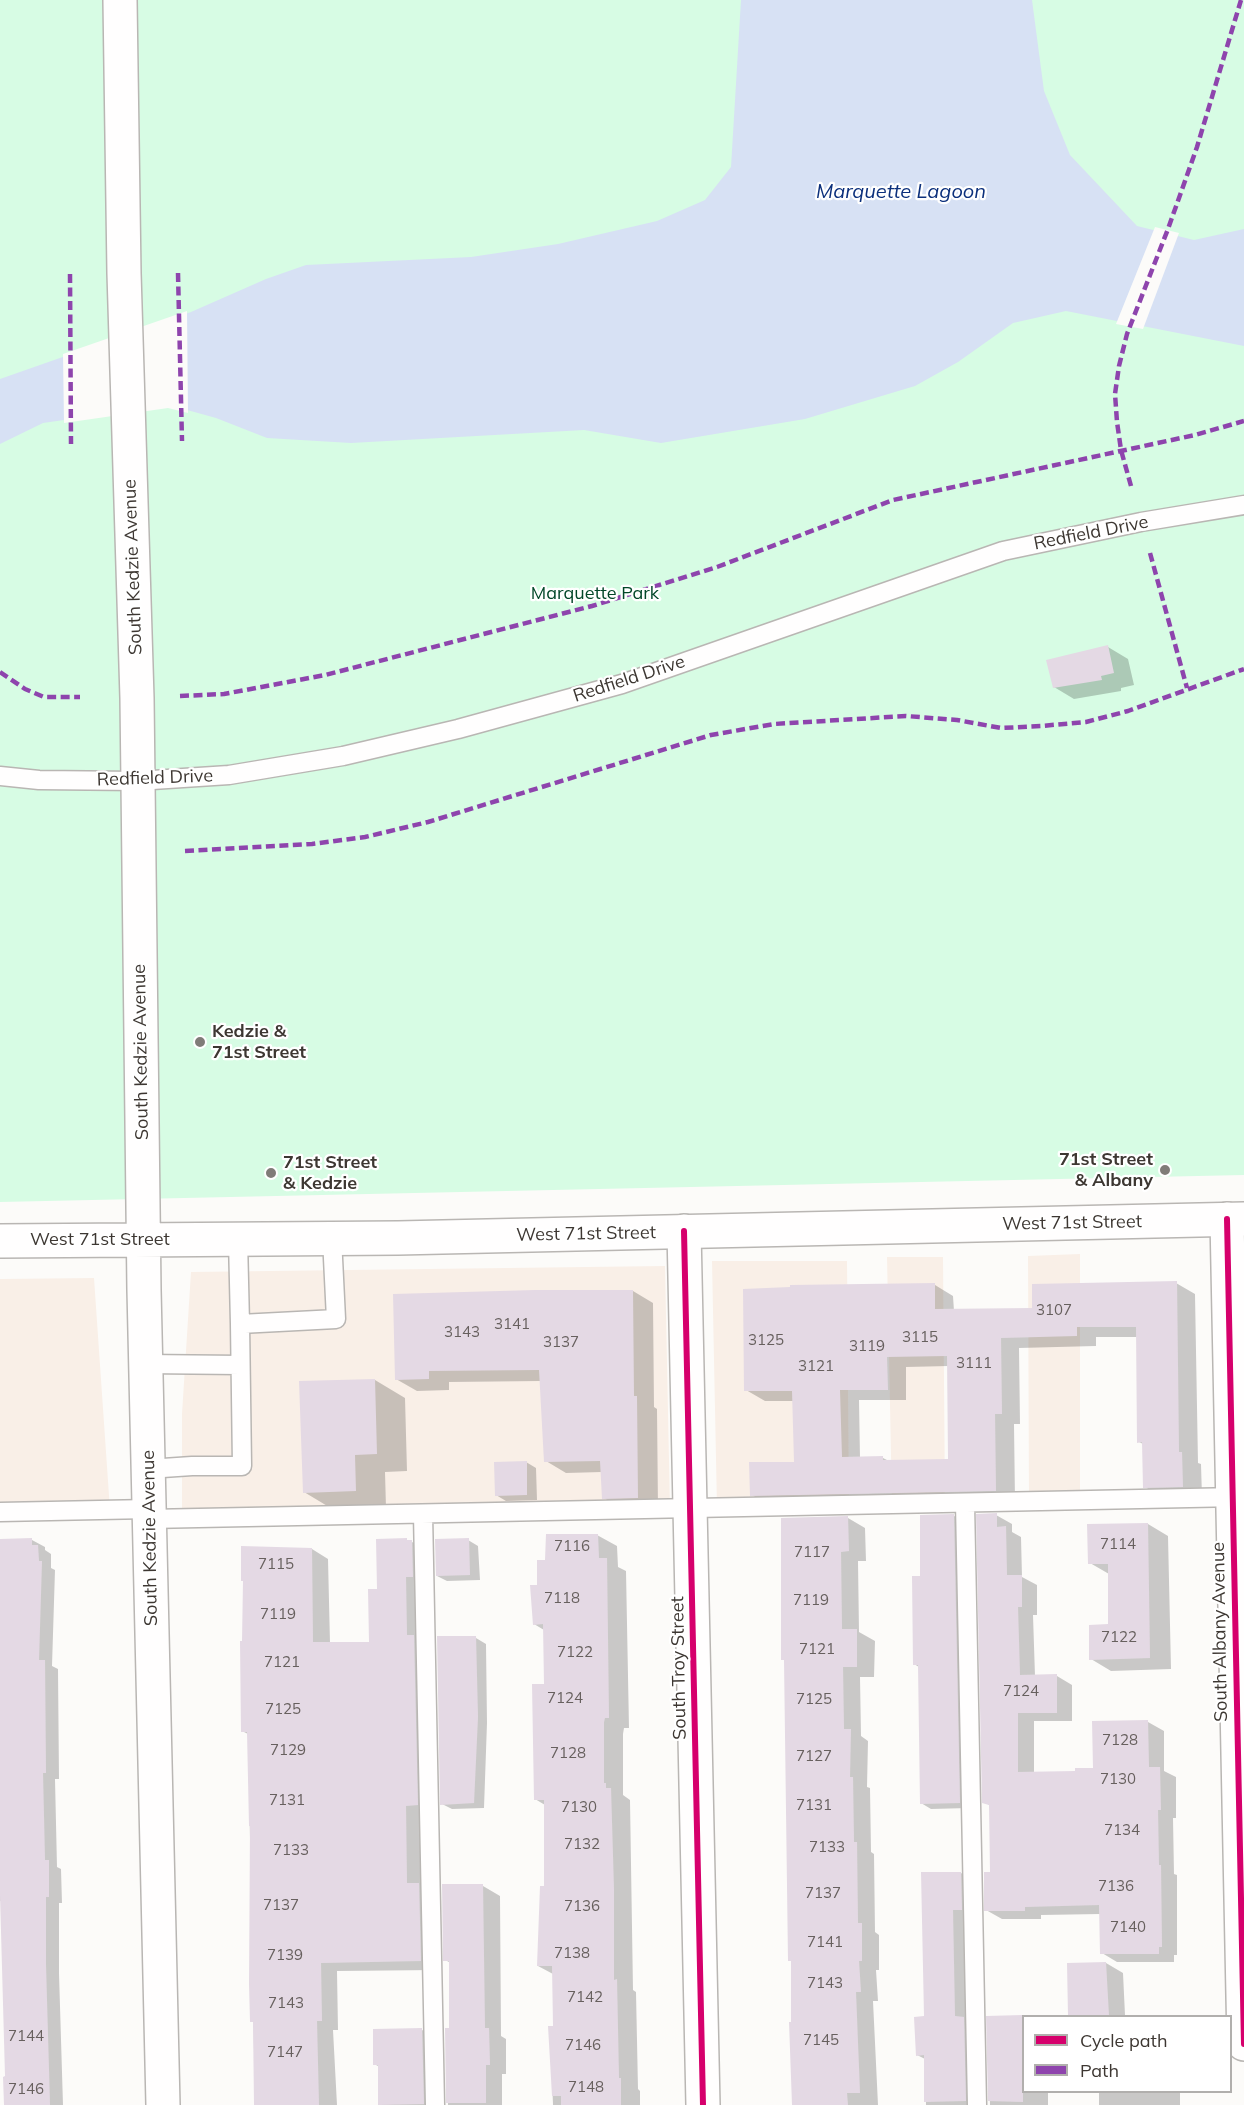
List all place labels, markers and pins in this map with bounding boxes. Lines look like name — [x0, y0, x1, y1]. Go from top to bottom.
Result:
place label: Kedzie & 71st Street — [212, 1021, 306, 1064]
marker: Kedzie & 71st Street — [193, 1035, 207, 1049]
place label: 71st Street & Albany — [1059, 1149, 1153, 1192]
place label: 71st Street & Kedzie — [283, 1152, 377, 1194]
marker: 71st Street & Albany — [1158, 1163, 1172, 1177]
marker: 71st Street & Kedzie — [264, 1166, 278, 1180]

